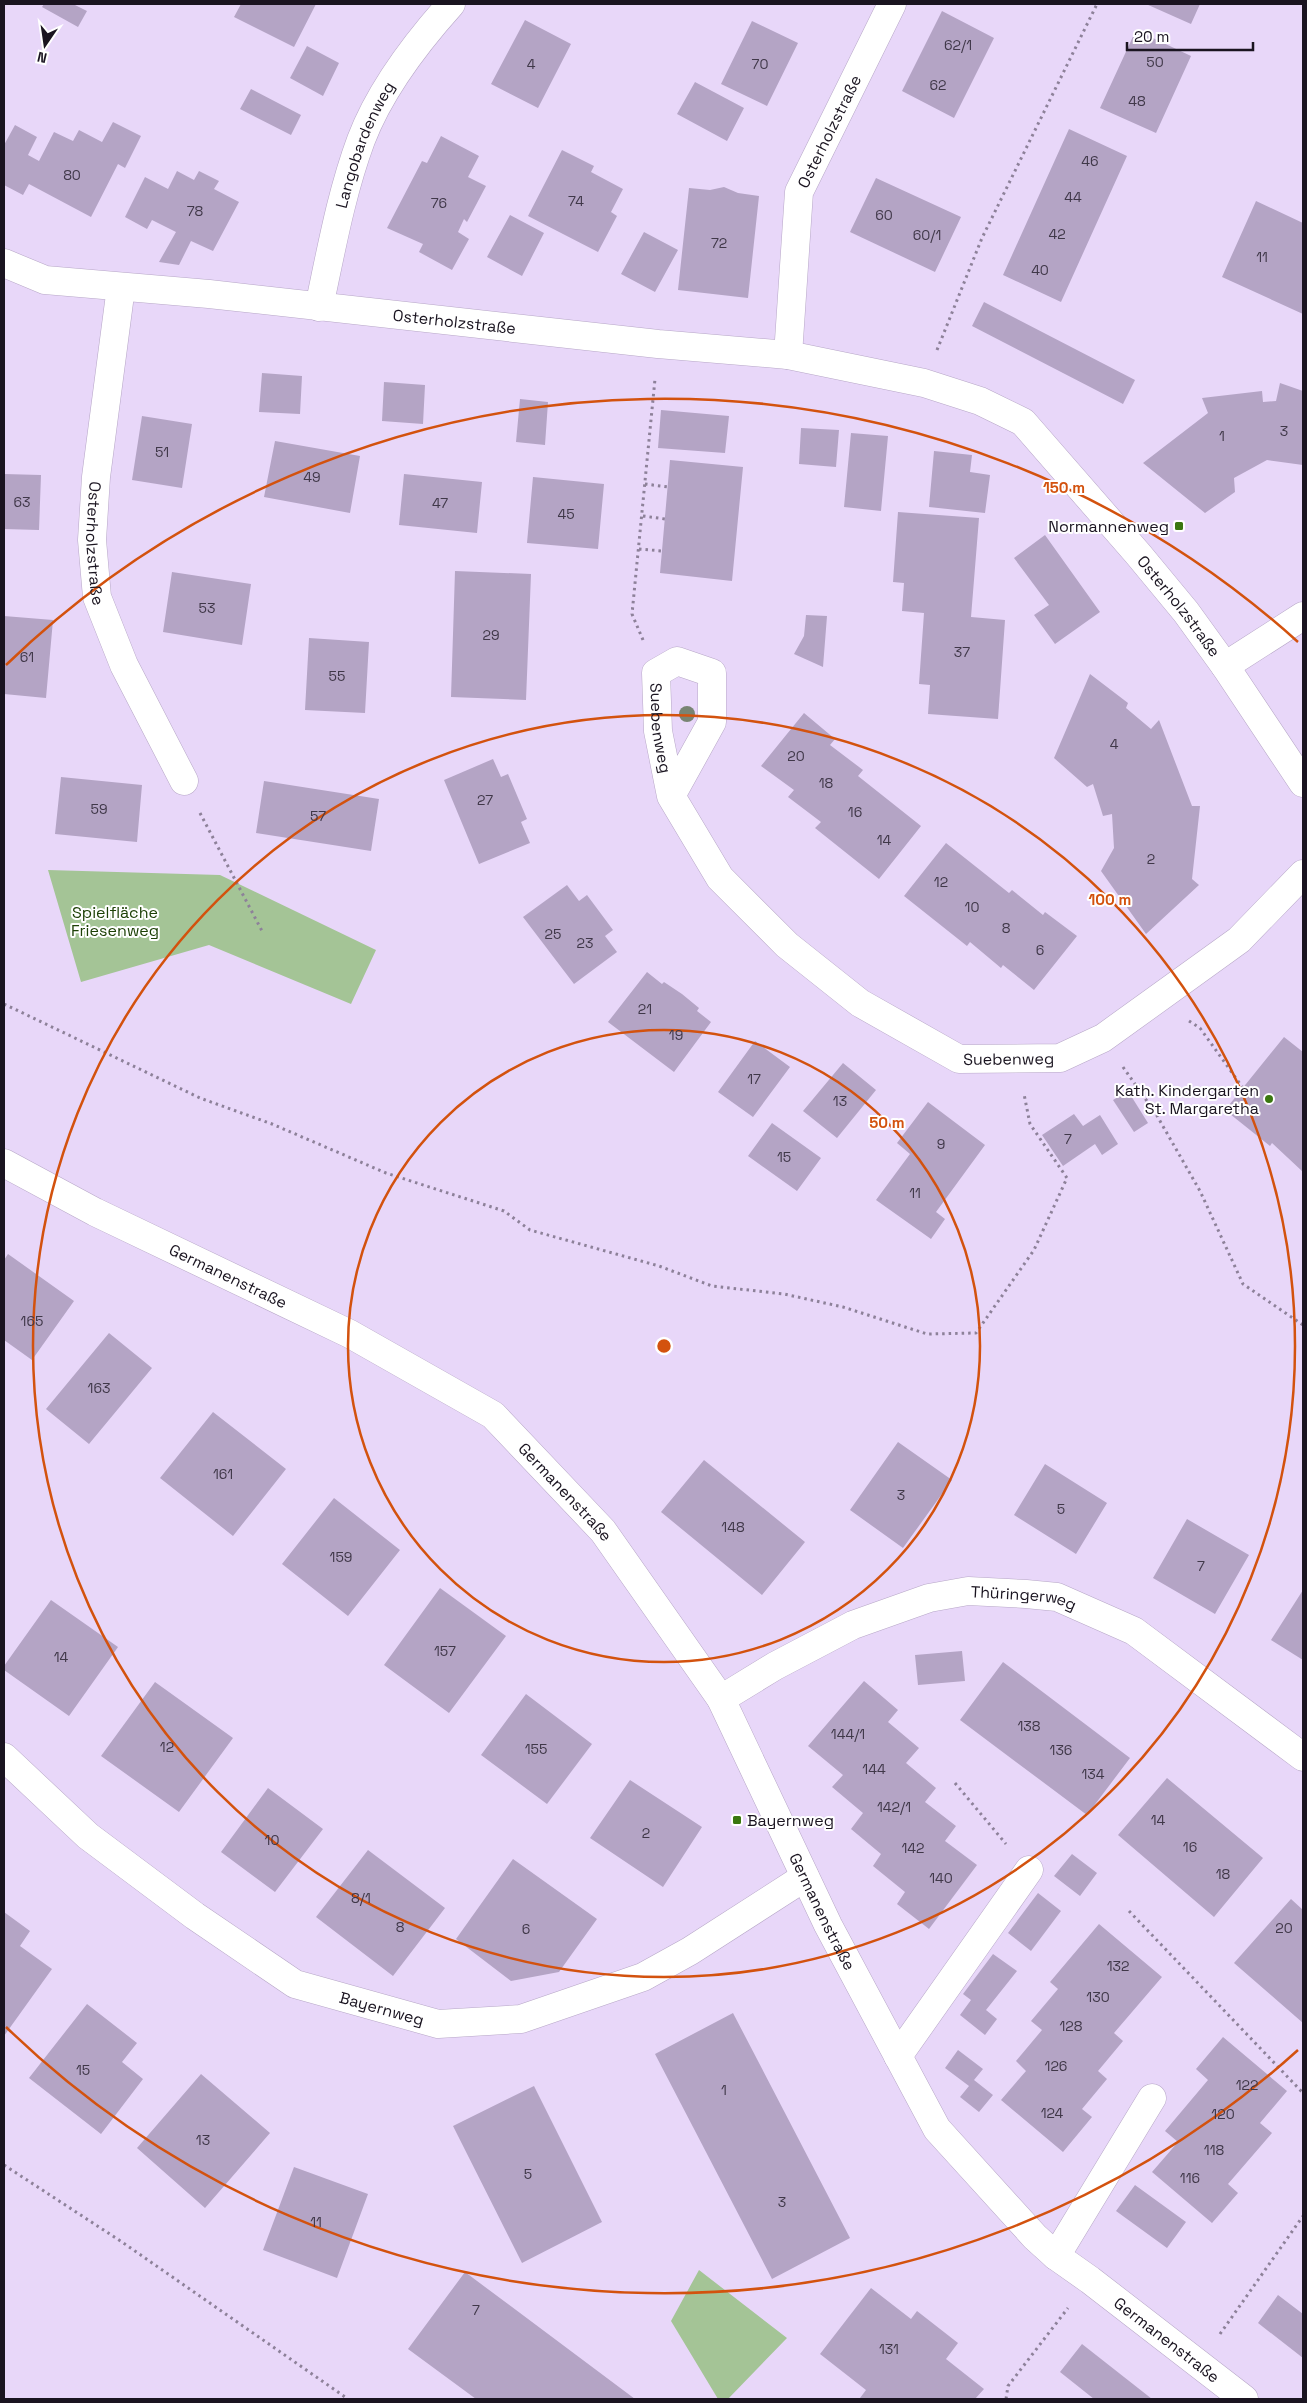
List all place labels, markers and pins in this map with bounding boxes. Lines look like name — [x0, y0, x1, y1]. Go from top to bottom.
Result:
place label: Normannenweg — [1048, 516, 1169, 537]
marker: Normannenweg — [1173, 520, 1185, 532]
place label: Kath. Kindergarten St. Margaretha — [1115, 1080, 1259, 1119]
marker: Kath. Kindergarten St. Margaretha — [1263, 1093, 1275, 1105]
centre of rings — [655, 1337, 673, 1355]
place label: Bayernweg — [747, 1810, 834, 1831]
marker: Bayernweg — [731, 1814, 743, 1826]

